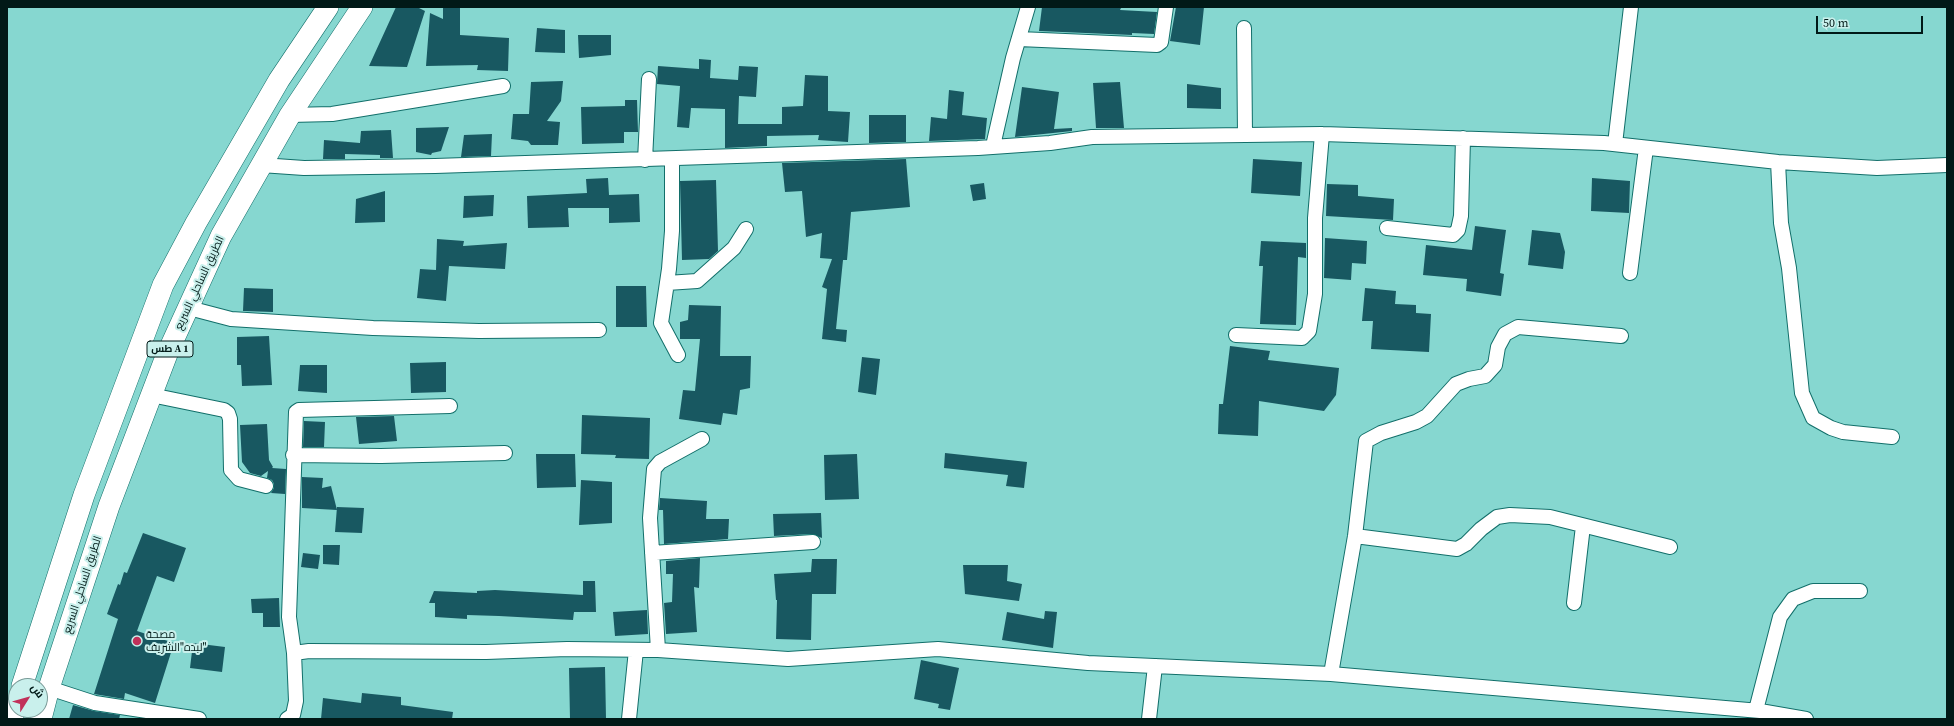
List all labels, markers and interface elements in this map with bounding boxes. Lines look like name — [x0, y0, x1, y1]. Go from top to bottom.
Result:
scale bar — [1818, 8, 1925, 34]
text: 50 m — [1823, 15, 1849, 31]
street label: الطريق الساحلي السريع — [172, 234, 228, 332]
road number: طس A 1 — [147, 341, 193, 357]
street label: الطريق الساحلي السريع — [61, 534, 105, 636]
place label: مصحة لبده"الشريف" — [146, 628, 206, 654]
marker: مصحة لبده"الشريف" — [131, 635, 143, 647]
north arrow — [8, 678, 48, 718]
text: ش — [27, 681, 47, 701]

